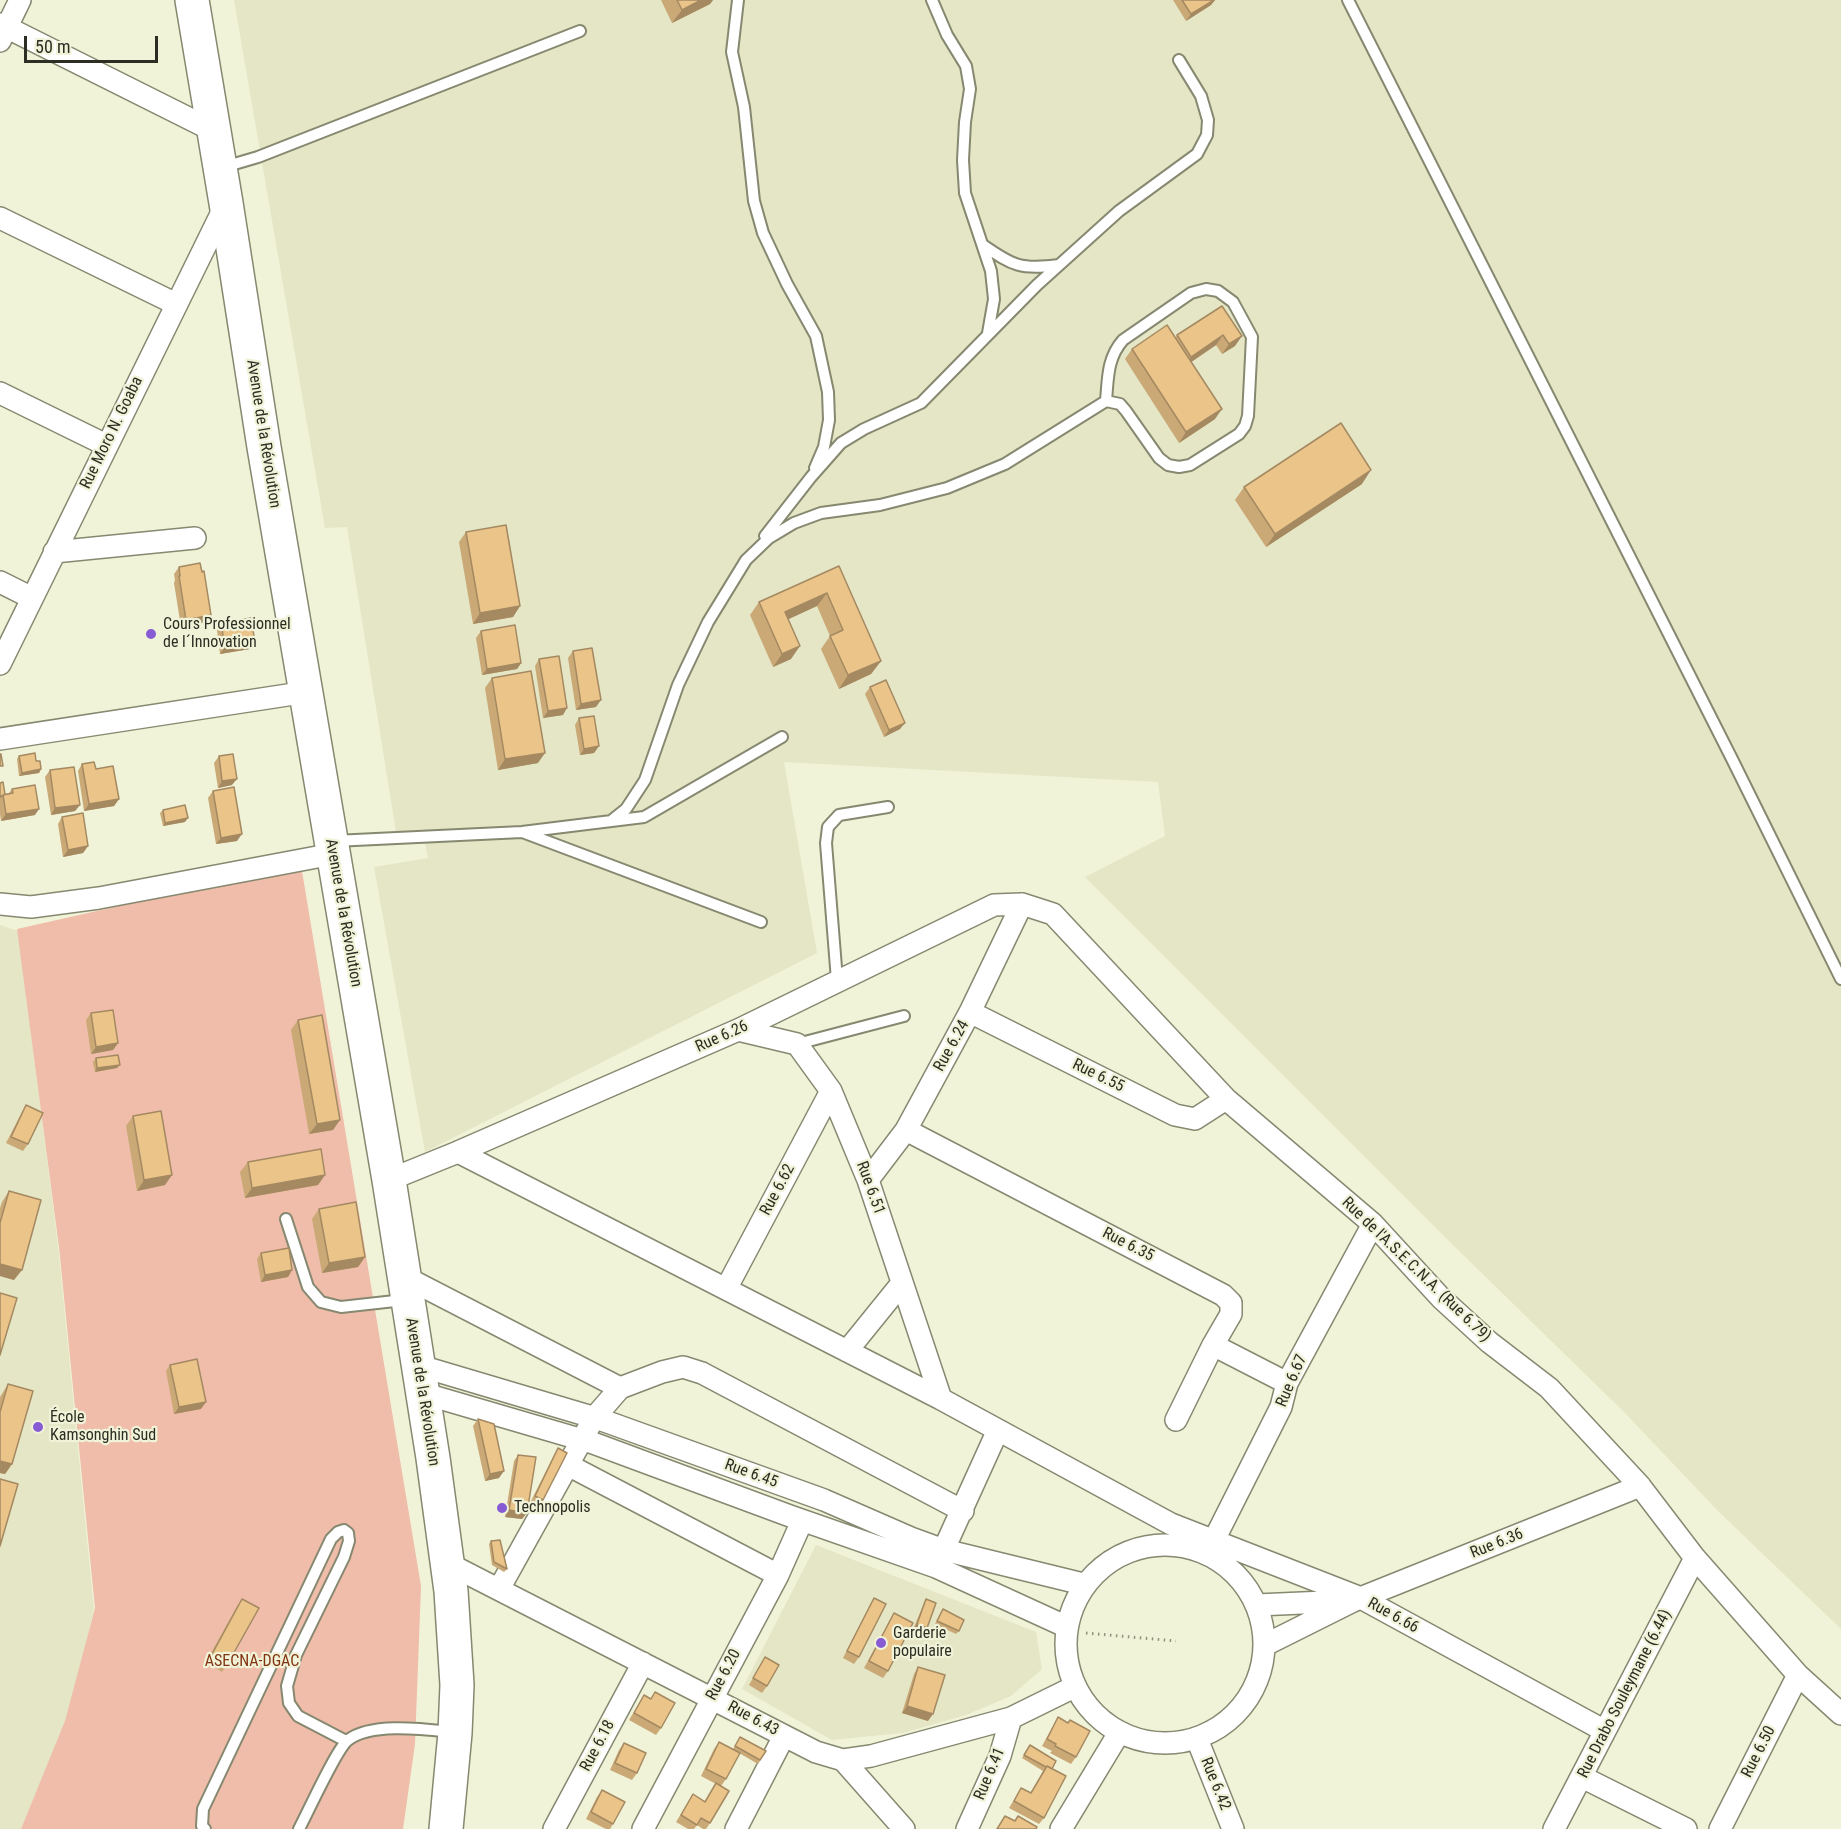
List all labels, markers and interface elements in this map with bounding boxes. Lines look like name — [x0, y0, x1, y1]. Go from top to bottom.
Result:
scale bar — [27, 24, 160, 62]
text: 50 m — [35, 36, 70, 57]
street label: Avenue de la Révolution — [242, 358, 284, 510]
street label: Rue Moro N. Goaba — [77, 374, 147, 492]
place label: Cours Professionnel de l´Innovation — [163, 615, 291, 653]
marker: Cours Professionnel de l´Innovation — [144, 627, 158, 641]
street label: Avenue de la Révolution — [321, 837, 365, 989]
street label: Rue 6.26 — [693, 1017, 751, 1057]
street label: Rue 6.24 — [930, 1017, 974, 1075]
street label: Rue 6.55 — [1069, 1055, 1127, 1097]
street label: Rue 6.51 — [852, 1159, 888, 1217]
street label: Rue 6.62 — [757, 1161, 799, 1219]
street label: Rue de l'A.S.E.C.N.A. (Rue 6.79) — [1337, 1194, 1495, 1346]
street label: Rue 6.35 — [1099, 1224, 1157, 1266]
street label: Avenue de la Révolution — [401, 1316, 443, 1468]
street label: Rue 6.67 — [1272, 1352, 1312, 1410]
place label: École Kamsonghin Sud — [50, 1408, 156, 1446]
marker: École Kamsonghin Sud — [31, 1420, 45, 1434]
street label: Rue 6.45 — [722, 1456, 780, 1492]
place label: Technopolis — [514, 1498, 591, 1518]
marker: Technopolis — [495, 1501, 509, 1515]
street label: Rue 6.36 — [1468, 1525, 1526, 1563]
street label: Rue 6.66 — [1364, 1594, 1422, 1638]
street label: Rue Drabo Souleymane (6.44) — [1574, 1606, 1676, 1782]
place label: Garderie populaire — [893, 1624, 952, 1662]
marker: Garderie populaire — [874, 1636, 888, 1650]
street label: Rue 6.20 — [703, 1646, 745, 1704]
park label: ASECNA-DGAC — [205, 1652, 299, 1672]
street label: Rue 6.43 — [724, 1698, 782, 1740]
street label: Rue 6.18 — [577, 1717, 619, 1775]
street label: Rue 6.50 — [1738, 1723, 1780, 1781]
street label: Rue 6.41 — [970, 1745, 1010, 1803]
street label: Rue 6.42 — [1196, 1755, 1234, 1813]

